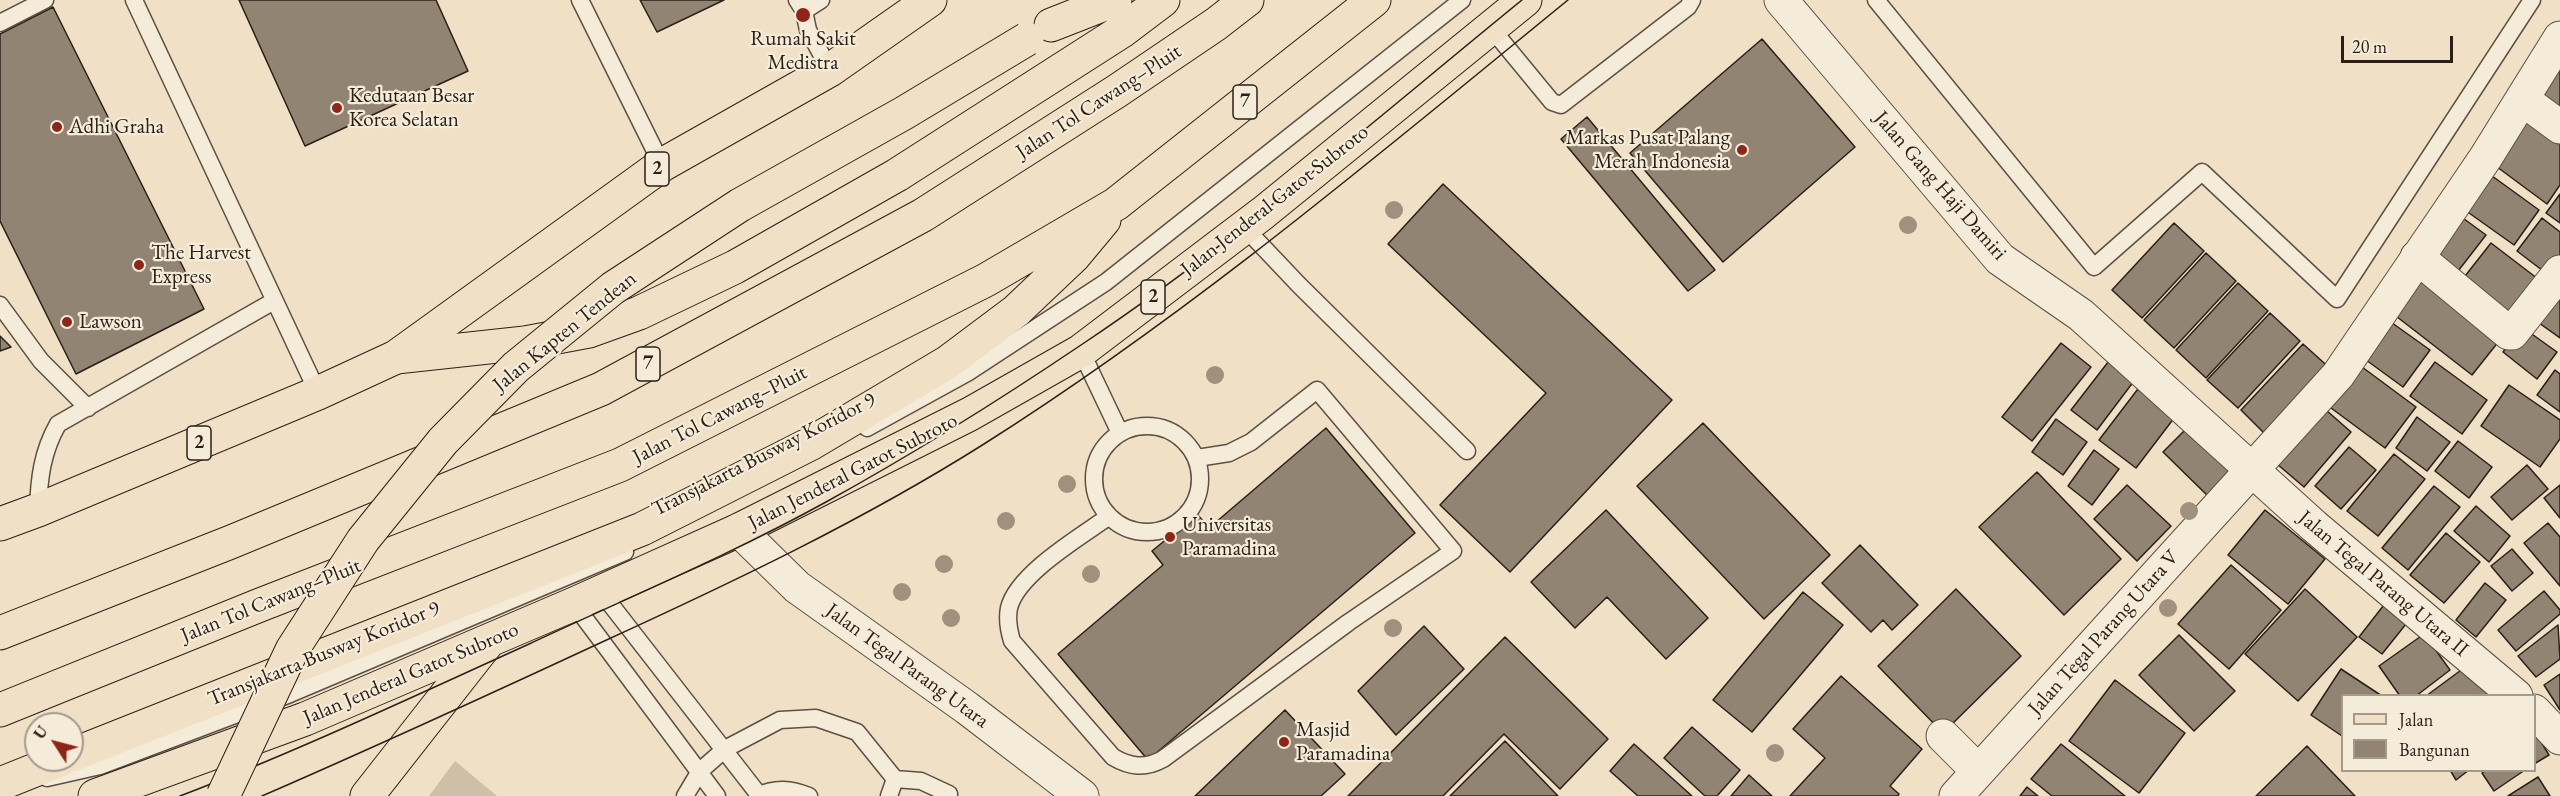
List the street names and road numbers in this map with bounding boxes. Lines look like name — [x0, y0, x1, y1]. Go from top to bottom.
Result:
street label: Jalan Tol Cawang–Pluit — [1012, 39, 1186, 165]
road number: 7 — [1233, 85, 1257, 119]
street label: Jalan Gang Haji Damiri — [1868, 106, 2012, 266]
street label: Jalan Jenderal Gatot Subroto — [1176, 120, 1374, 282]
road number: 2 — [645, 152, 669, 186]
street label: Jalan Kapten Tendean — [488, 266, 642, 398]
road number: 2 — [1141, 280, 1165, 314]
road number: 7 — [636, 347, 660, 381]
street label: Jalan Tol Cawang–Pluit — [629, 360, 811, 470]
street label: Transjakarta Busway Koridor 9 — [648, 388, 880, 522]
street label: Jalan Jenderal Gatot Subroto — [744, 408, 962, 536]
road number: 2 — [187, 426, 211, 460]
street label: Jalan Tegal Parang Utara II — [2293, 506, 2473, 662]
street label: Jalan Tegal Parang Utara V — [2023, 545, 2185, 721]
street label: Jalan Tol Cawang–Pluit — [177, 553, 365, 649]
street label: Transjakarta Busway Koridor 9 — [204, 596, 444, 712]
street label: Jalan Tegal Parang Utara — [820, 598, 994, 734]
street label: Jalan Jenderal Gatot Subroto — [299, 617, 523, 731]

